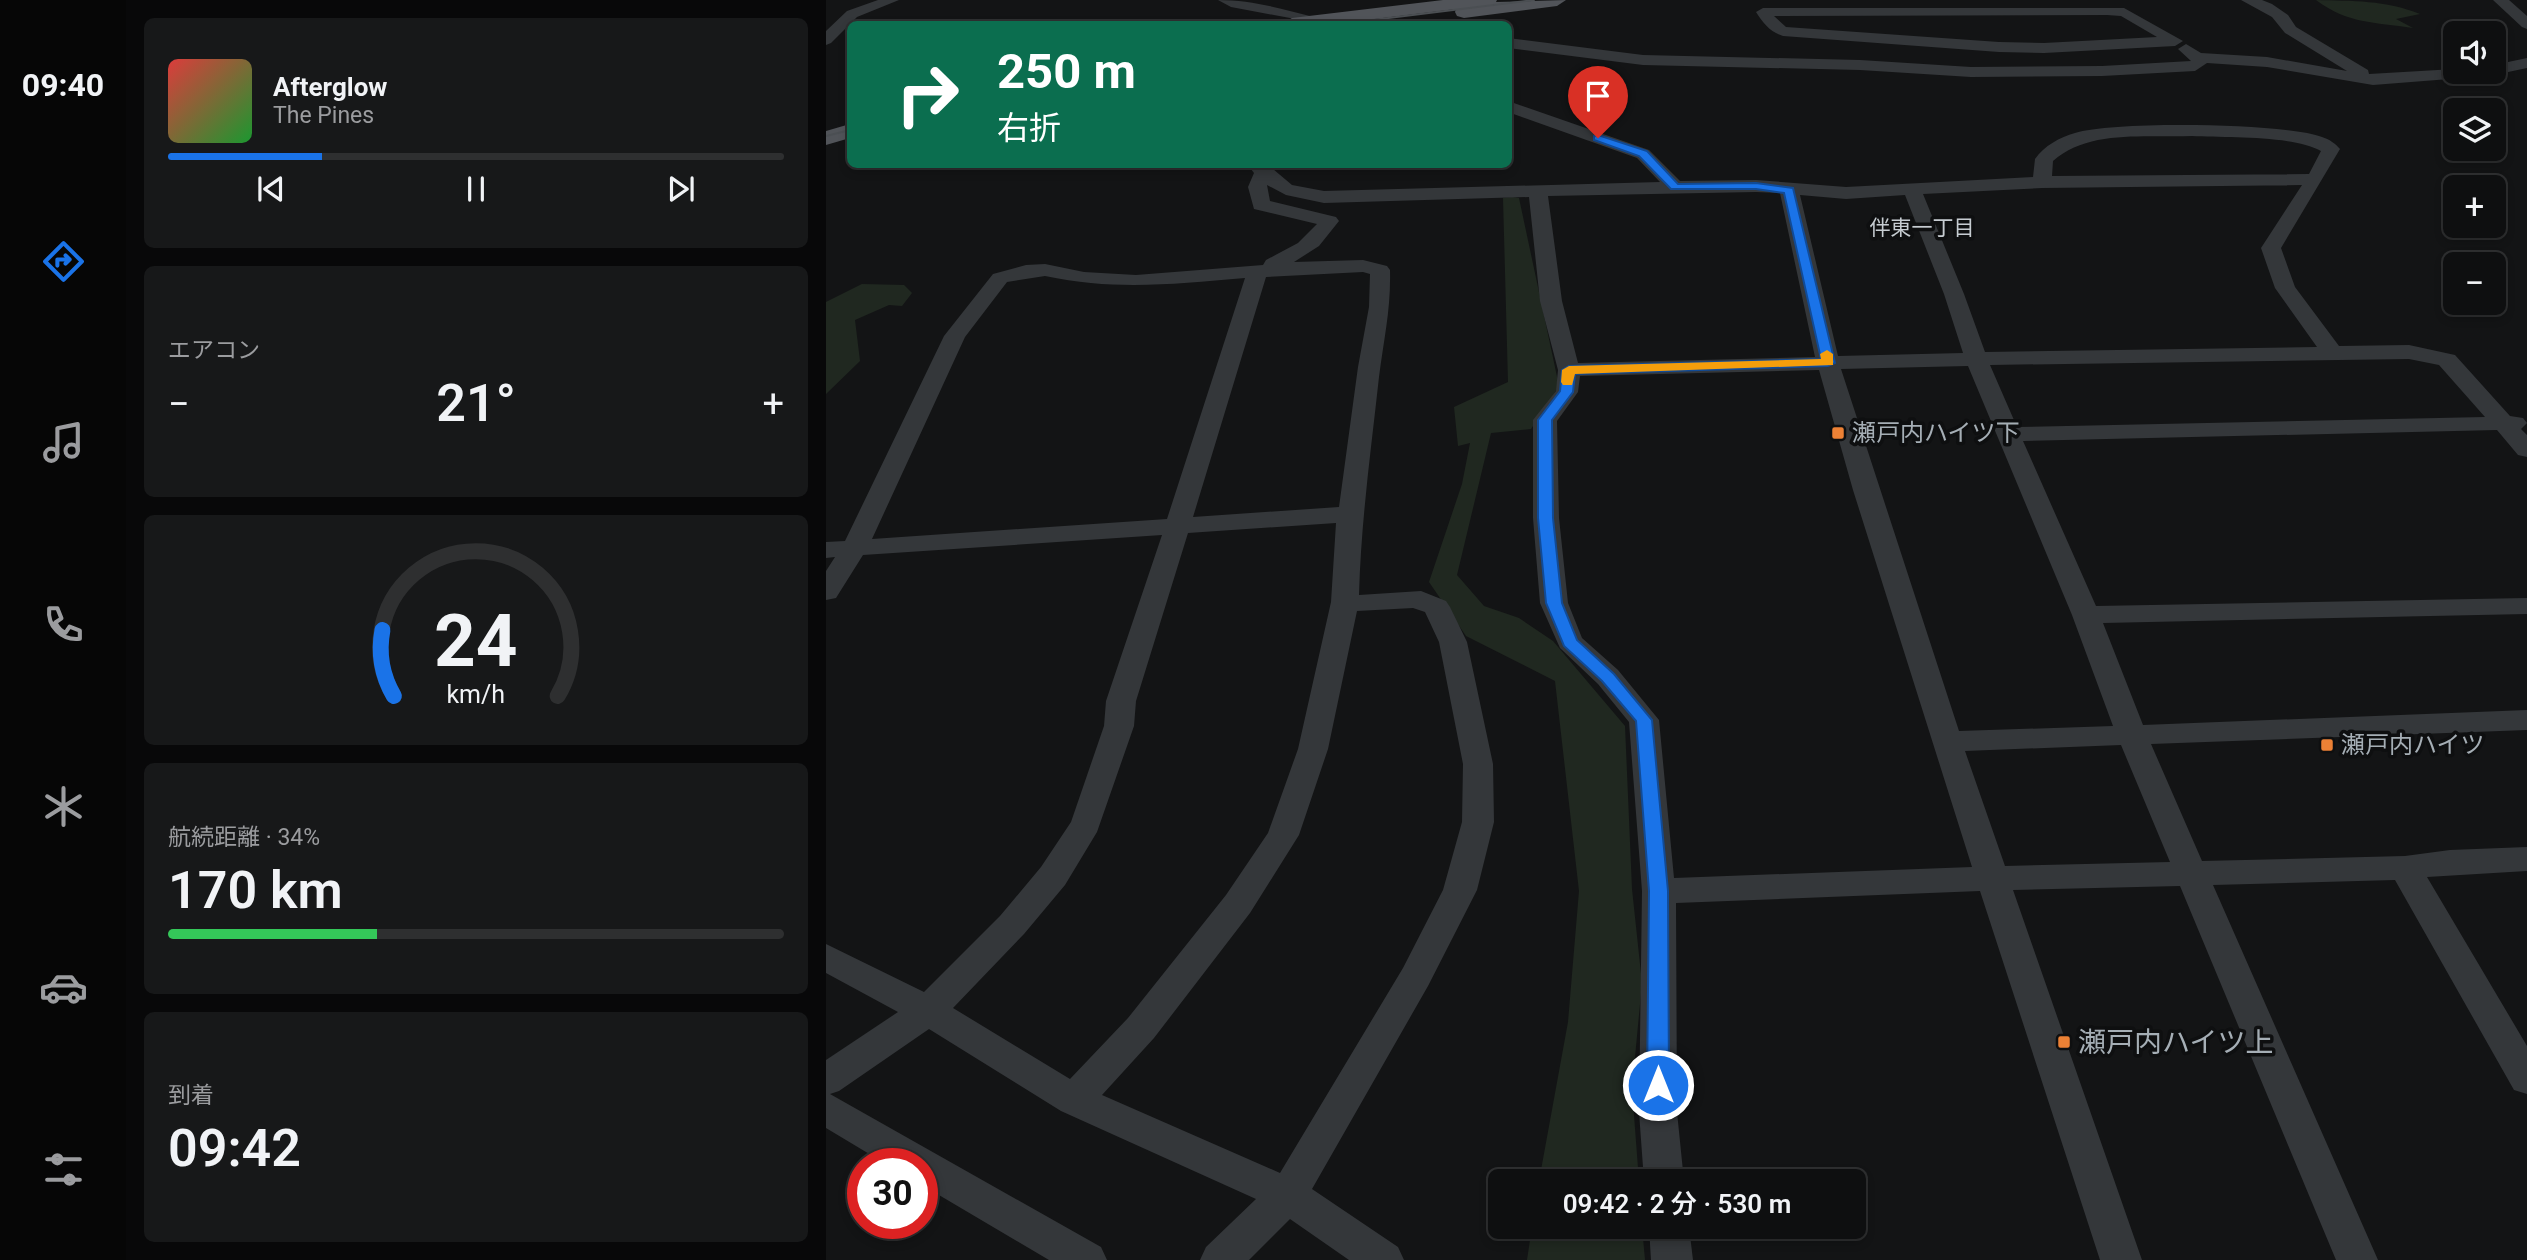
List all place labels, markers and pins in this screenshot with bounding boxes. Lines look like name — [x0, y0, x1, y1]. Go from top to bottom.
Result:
pin — [1568, 66, 1628, 138]
place label: 瀬戸内ハイツ下 — [1852, 419, 2020, 447]
marker: 瀬戸内ハイツ下 — [1830, 425, 1846, 441]
place label: 瀬戸内ハイツ — [2341, 731, 2485, 759]
marker: 瀬戸内ハイツ — [2319, 737, 2335, 753]
place label: 瀬戸内ハイツ上 — [2078, 1026, 2273, 1059]
marker: 瀬戸内ハイツ上 — [2056, 1034, 2072, 1050]

